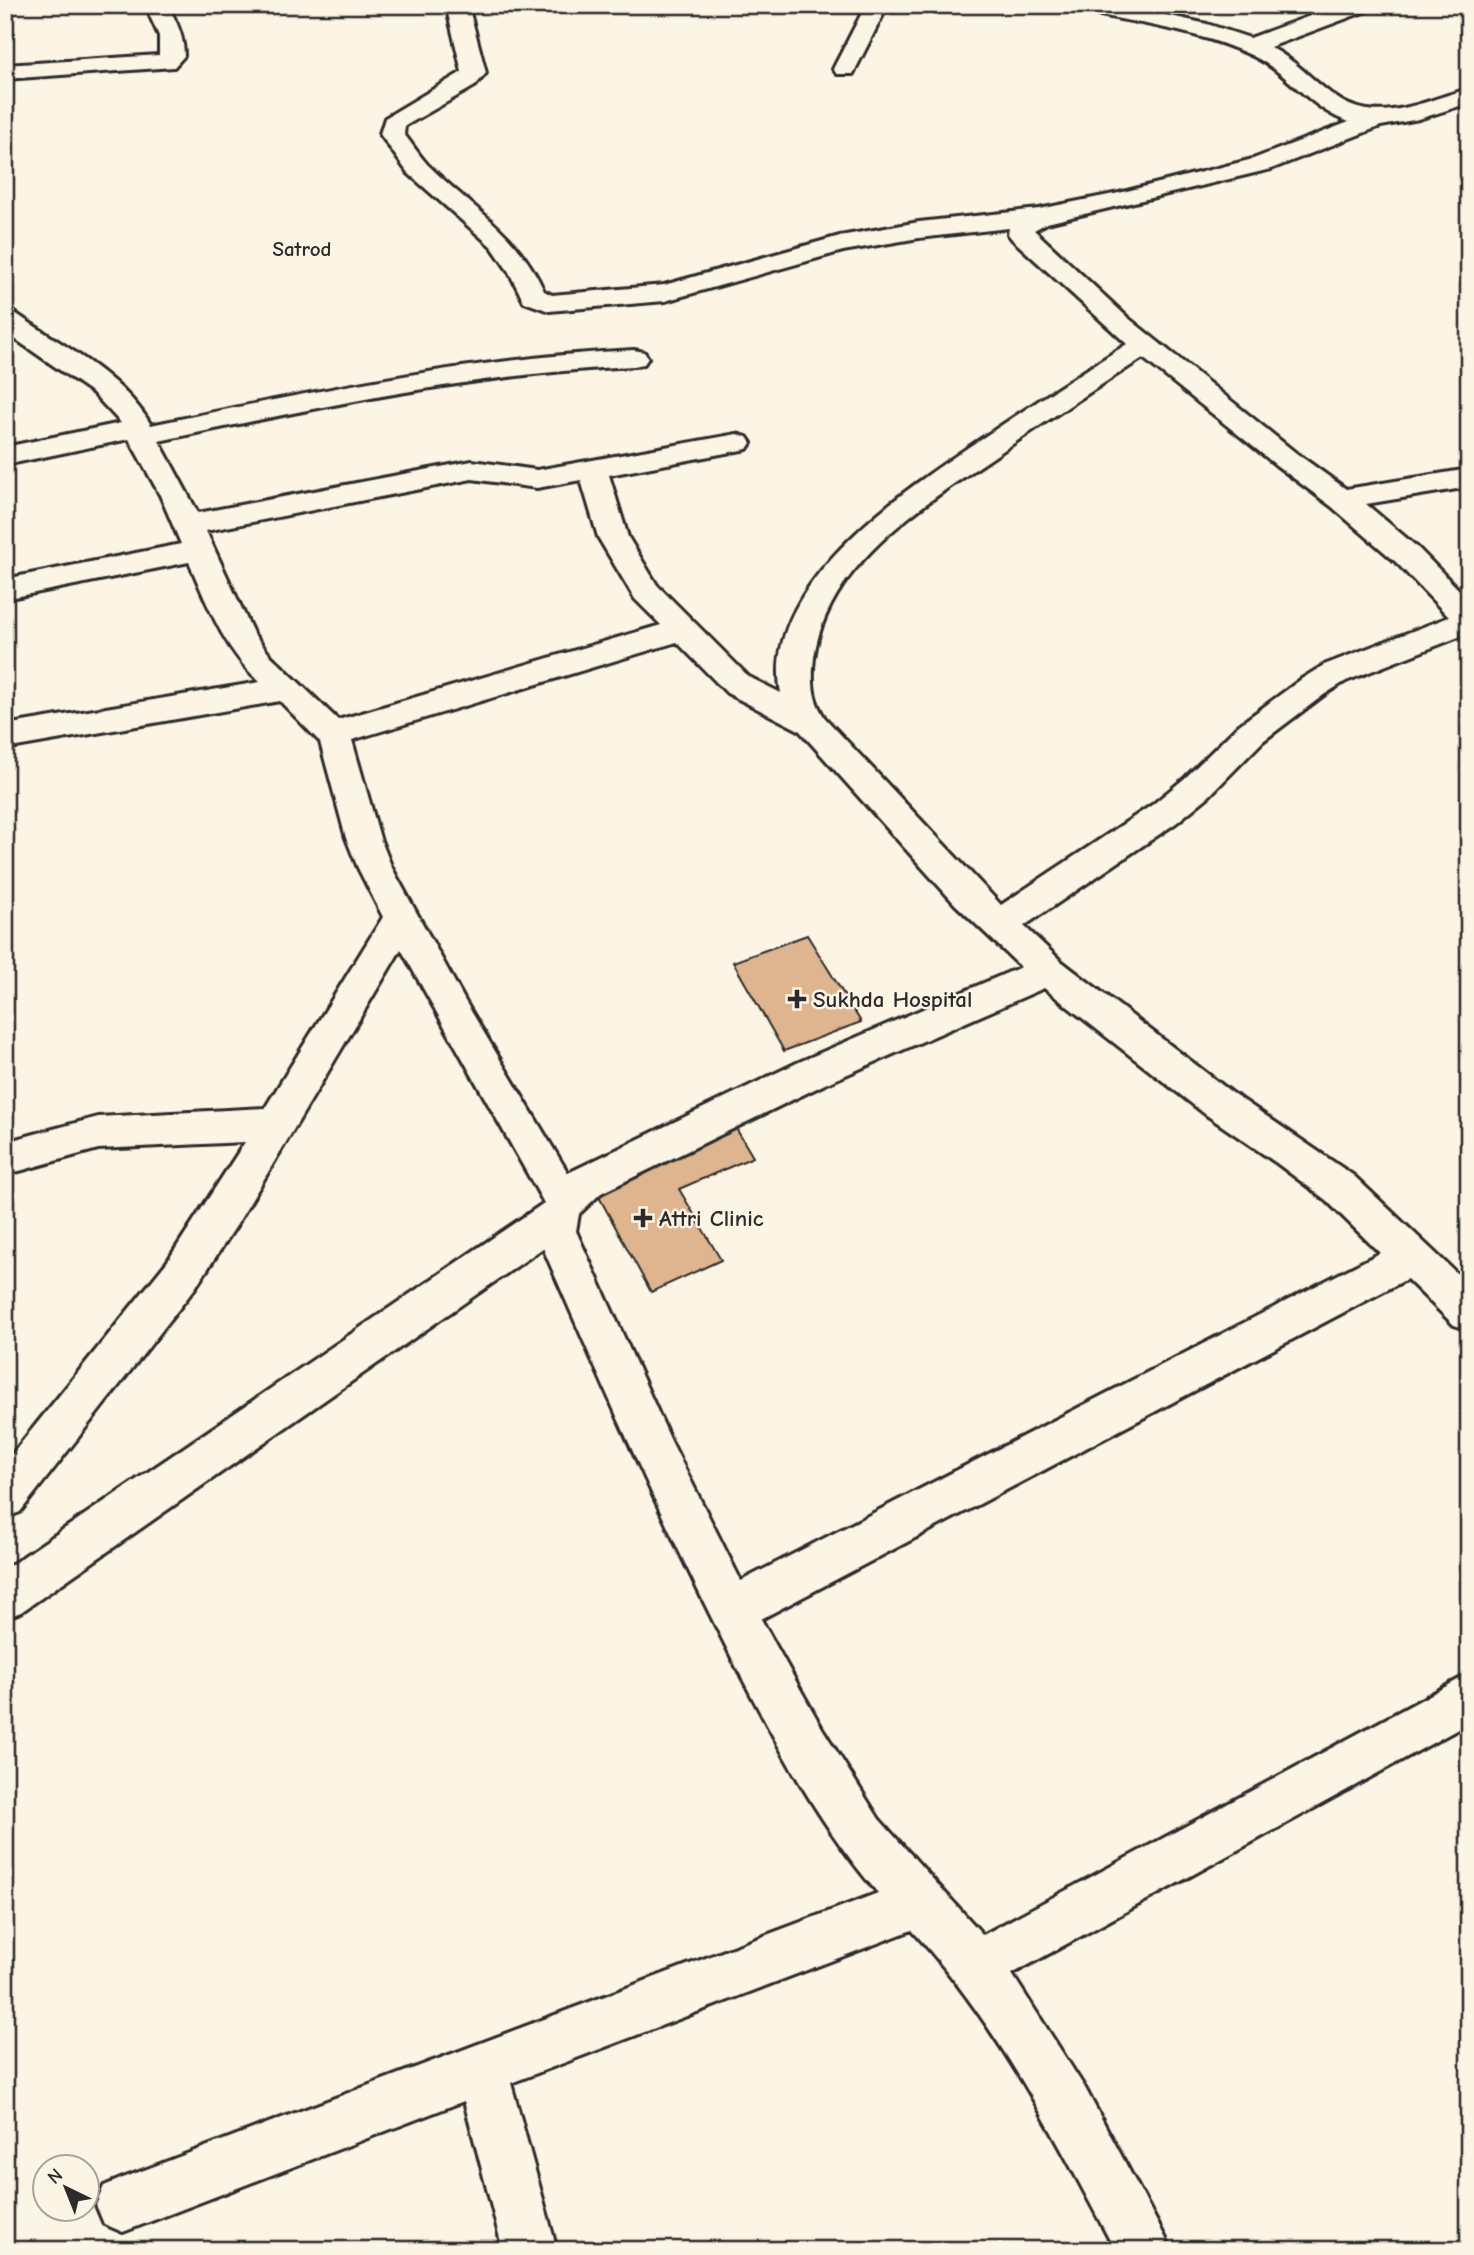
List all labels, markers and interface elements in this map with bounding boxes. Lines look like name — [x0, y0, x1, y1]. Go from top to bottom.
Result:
district label: Satrod — [272, 237, 332, 261]
place label: Sukhda Hospital — [813, 986, 972, 1013]
marker: Sukhda Hospital — [787, 989, 807, 1009]
place label: Attri Clinic — [659, 1205, 764, 1232]
marker: Attri Clinic — [633, 1208, 653, 1228]
north arrow — [32, 2154, 102, 2224]
text: N — [43, 2164, 67, 2189]

